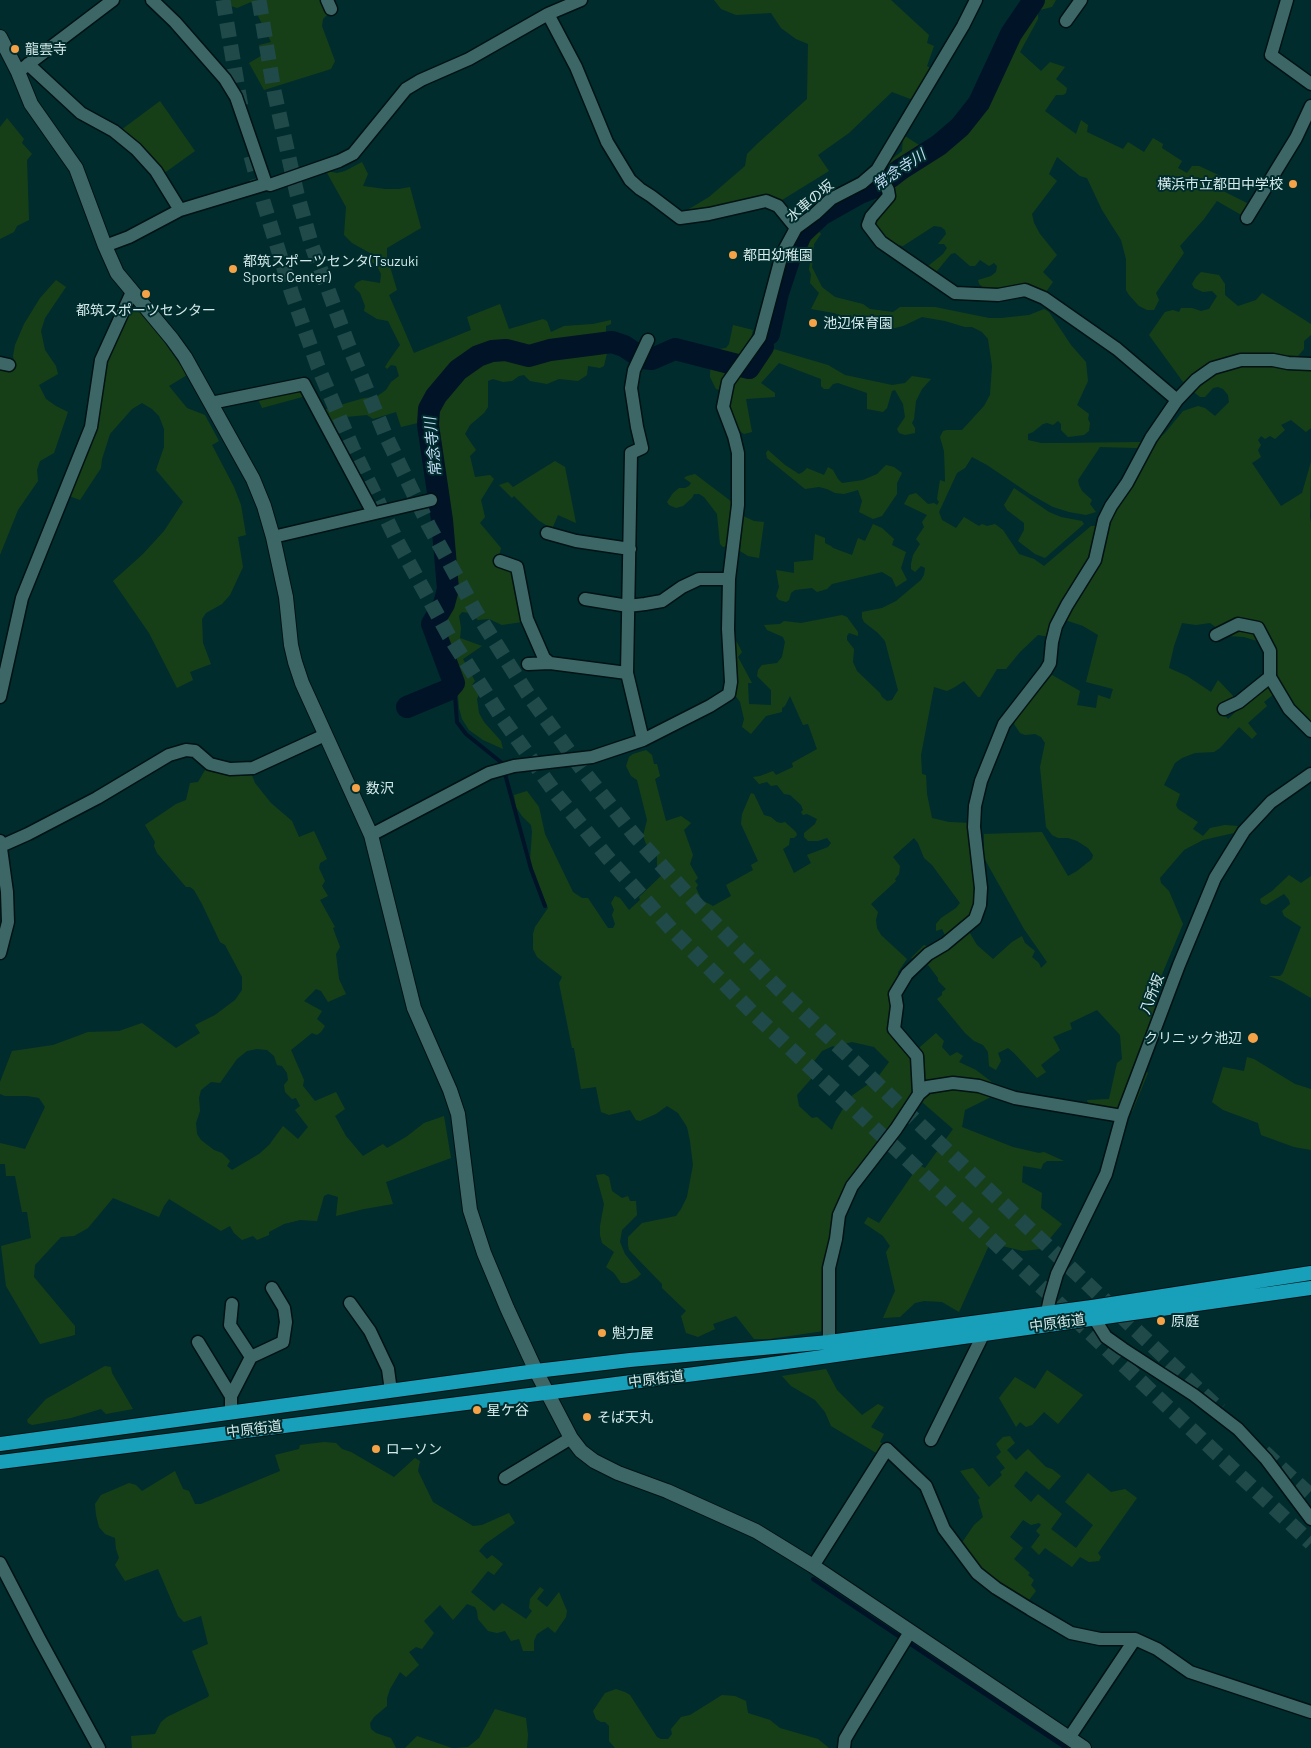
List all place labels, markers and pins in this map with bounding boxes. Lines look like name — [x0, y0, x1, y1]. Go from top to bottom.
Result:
place label: 龍雲寺 — [25, 41, 67, 57]
marker: 龍雲寺 — [9, 43, 21, 55]
place label: 横浜市立都田中学校 — [1157, 176, 1283, 192]
marker: 横浜市立都田中学校 — [1287, 178, 1299, 190]
place label: 都田幼稚園 — [743, 247, 813, 263]
marker: 都田幼稚園 — [727, 249, 739, 261]
place label: 都筑スポーツセンタ(Tsuzuki Sports Center) — [243, 253, 418, 286]
marker: 都筑スポーツセンタ(Tsuzuki Sports Center) — [227, 263, 239, 275]
marker: 都筑スポーツセンター — [140, 288, 152, 300]
place label: 都筑スポーツセンター — [76, 302, 216, 318]
place label: 池辺保育園 — [823, 315, 893, 331]
marker: 池辺保育園 — [807, 317, 819, 329]
place label: 数沢 — [366, 780, 394, 796]
marker: 数沢 — [350, 782, 362, 794]
place label: クリニック池辺 — [1144, 1030, 1242, 1046]
marker: クリニック池辺 — [1246, 1031, 1260, 1045]
place label: 原庭 — [1171, 1313, 1199, 1329]
marker: 原庭 — [1155, 1315, 1167, 1327]
place label: 魁力屋 — [612, 1325, 654, 1341]
marker: 魁力屋 — [596, 1327, 608, 1339]
place label: 星ケ谷 — [487, 1402, 529, 1418]
marker: 星ケ谷 — [471, 1404, 483, 1416]
place label: そば天丸 — [597, 1409, 653, 1425]
marker: そば天丸 — [581, 1411, 593, 1423]
place label: ローソン — [386, 1441, 442, 1457]
marker: ローソン — [370, 1443, 382, 1455]

